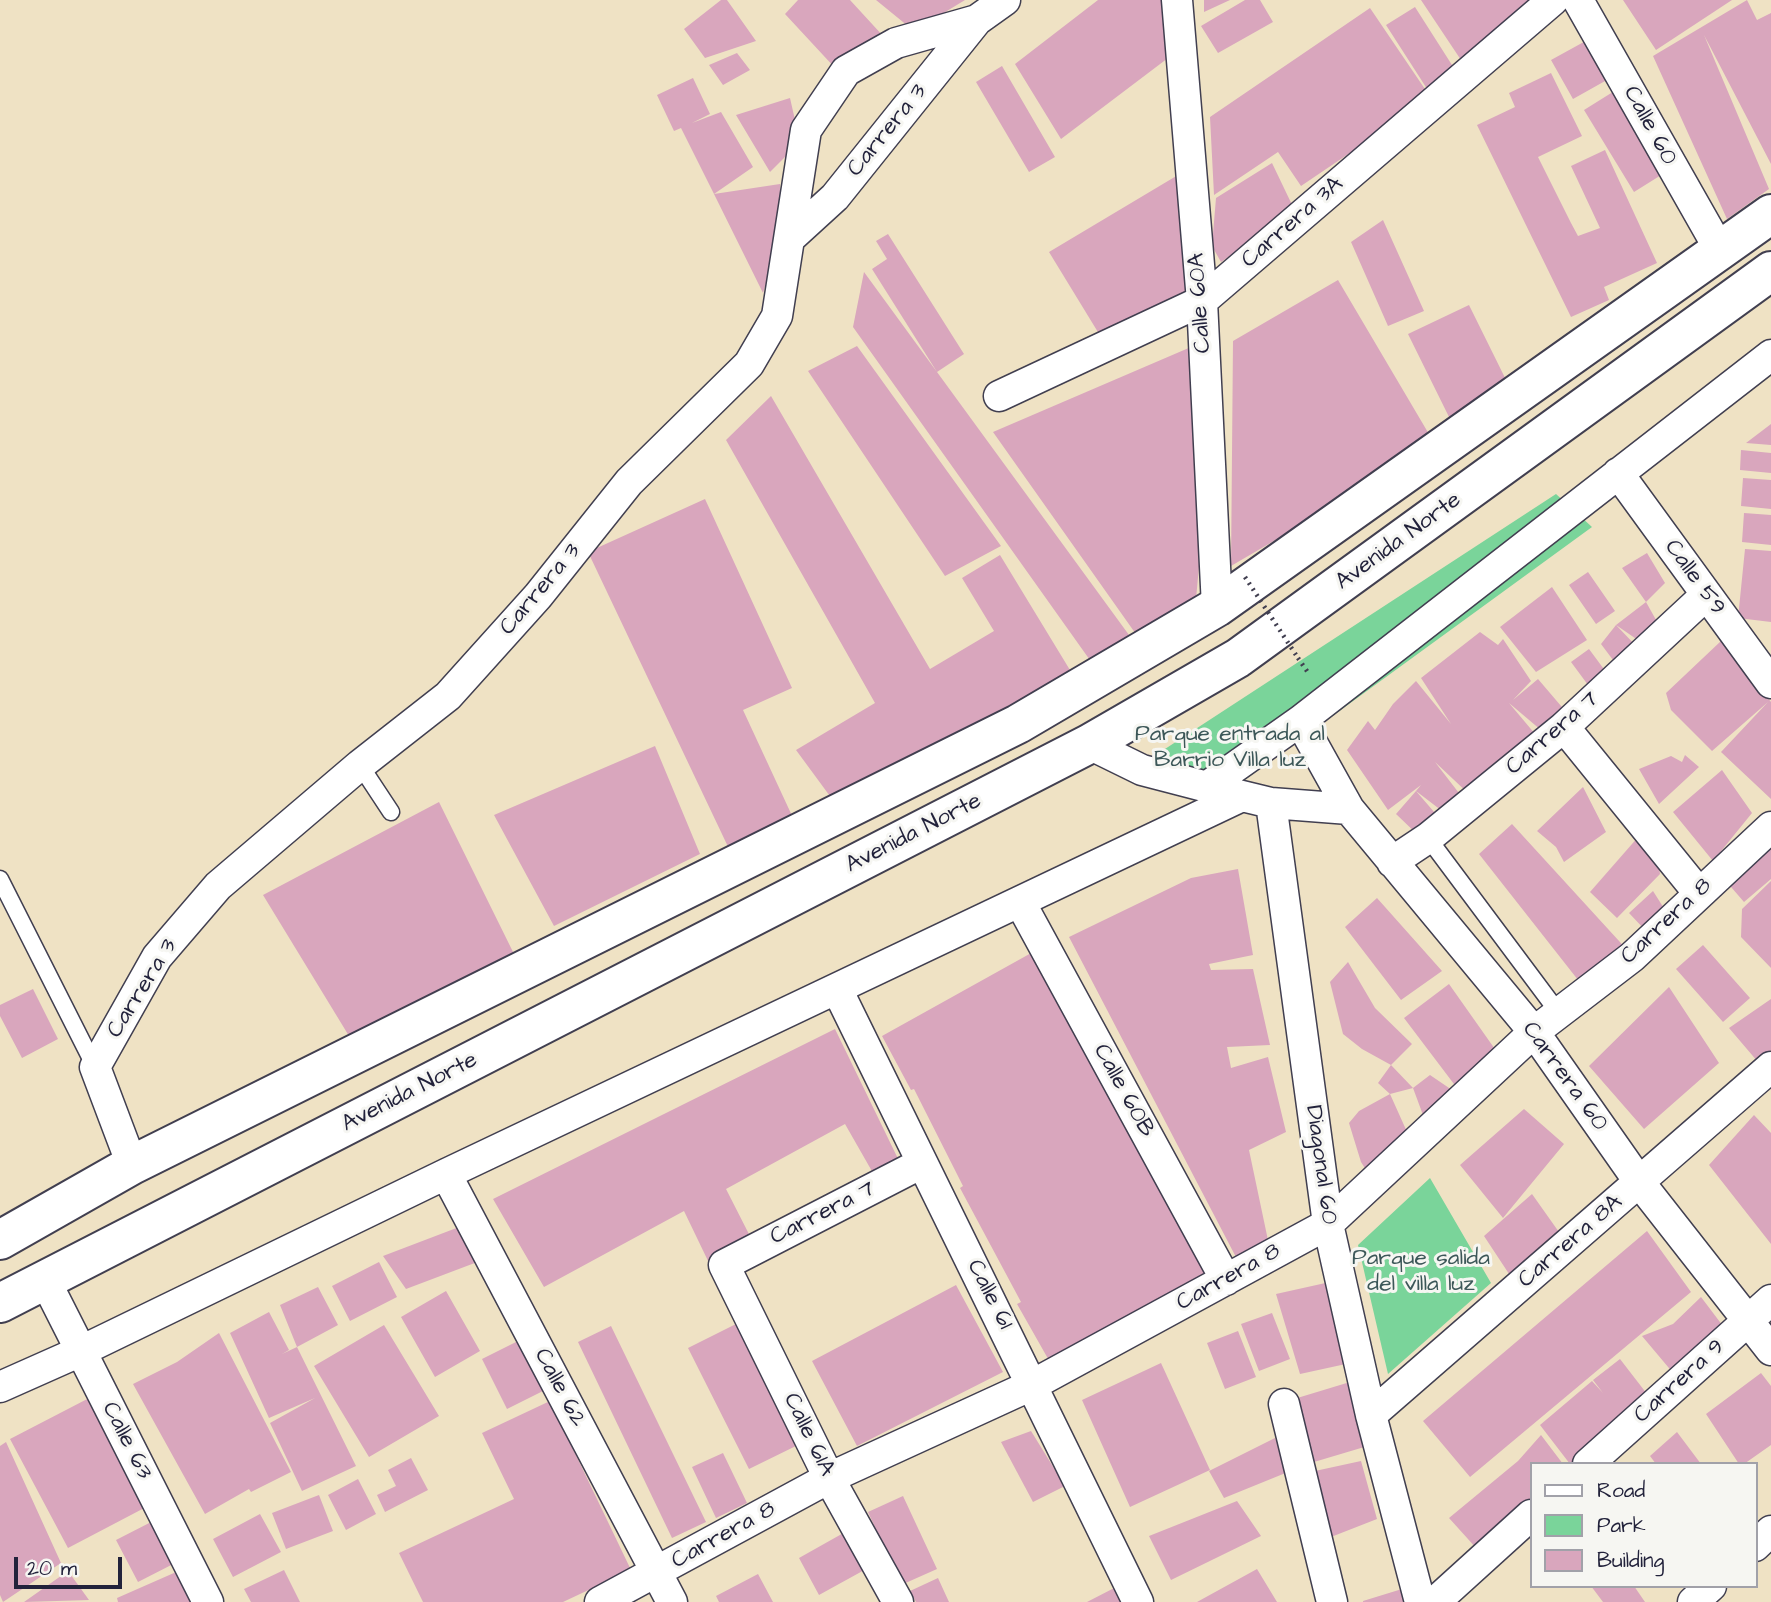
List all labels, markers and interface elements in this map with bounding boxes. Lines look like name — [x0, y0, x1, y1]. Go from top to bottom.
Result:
street label: Carrera 3 — [842, 79, 934, 183]
street label: Calle 60 — [1616, 82, 1682, 170]
street label: Carrera 3A — [1236, 171, 1350, 275]
street label: Calle 60A — [1184, 252, 1218, 354]
street label: Avenida Norte — [1331, 487, 1467, 597]
street label: Calle 59 — [1657, 535, 1731, 621]
street label: Carrera 3 — [495, 539, 587, 641]
street label: Carrera 7 — [1501, 686, 1605, 782]
park label: Parque entrada al Barrio Villa luz — [1135, 721, 1325, 775]
street label: Avenida Norte — [842, 788, 986, 880]
street label: Carrera 8 — [1616, 873, 1718, 971]
street label: Carrera 3 — [102, 935, 184, 1043]
street label: Carrera 60 — [1515, 1017, 1613, 1137]
street label: Calle 60B — [1086, 1040, 1160, 1142]
street label: Avenida Norte — [338, 1047, 482, 1139]
street label: Diagonal 60 — [1298, 1104, 1342, 1226]
street label: Carrera 7 — [766, 1176, 880, 1252]
street label: Carrera 8A — [1513, 1189, 1629, 1295]
street label: Carrera 8 — [1172, 1238, 1286, 1318]
park label: Parque salida del villa luz — [1352, 1245, 1490, 1299]
street label: Calle 61 — [960, 1256, 1018, 1334]
street label: Carrera 9 — [1629, 1334, 1731, 1430]
street label: Calle 62 — [527, 1344, 591, 1432]
street label: Calle 61A — [776, 1389, 840, 1481]
street label: Calle 63 — [95, 1398, 157, 1484]
legend — [1530, 1462, 1757, 1588]
text: Road — [1597, 1476, 1645, 1505]
street label: Carrera 8 — [667, 1496, 781, 1576]
text: Park — [1597, 1511, 1646, 1540]
scale bar — [18, 1542, 126, 1586]
text: Building — [1597, 1546, 1664, 1575]
text: 20 m — [27, 1554, 77, 1583]

